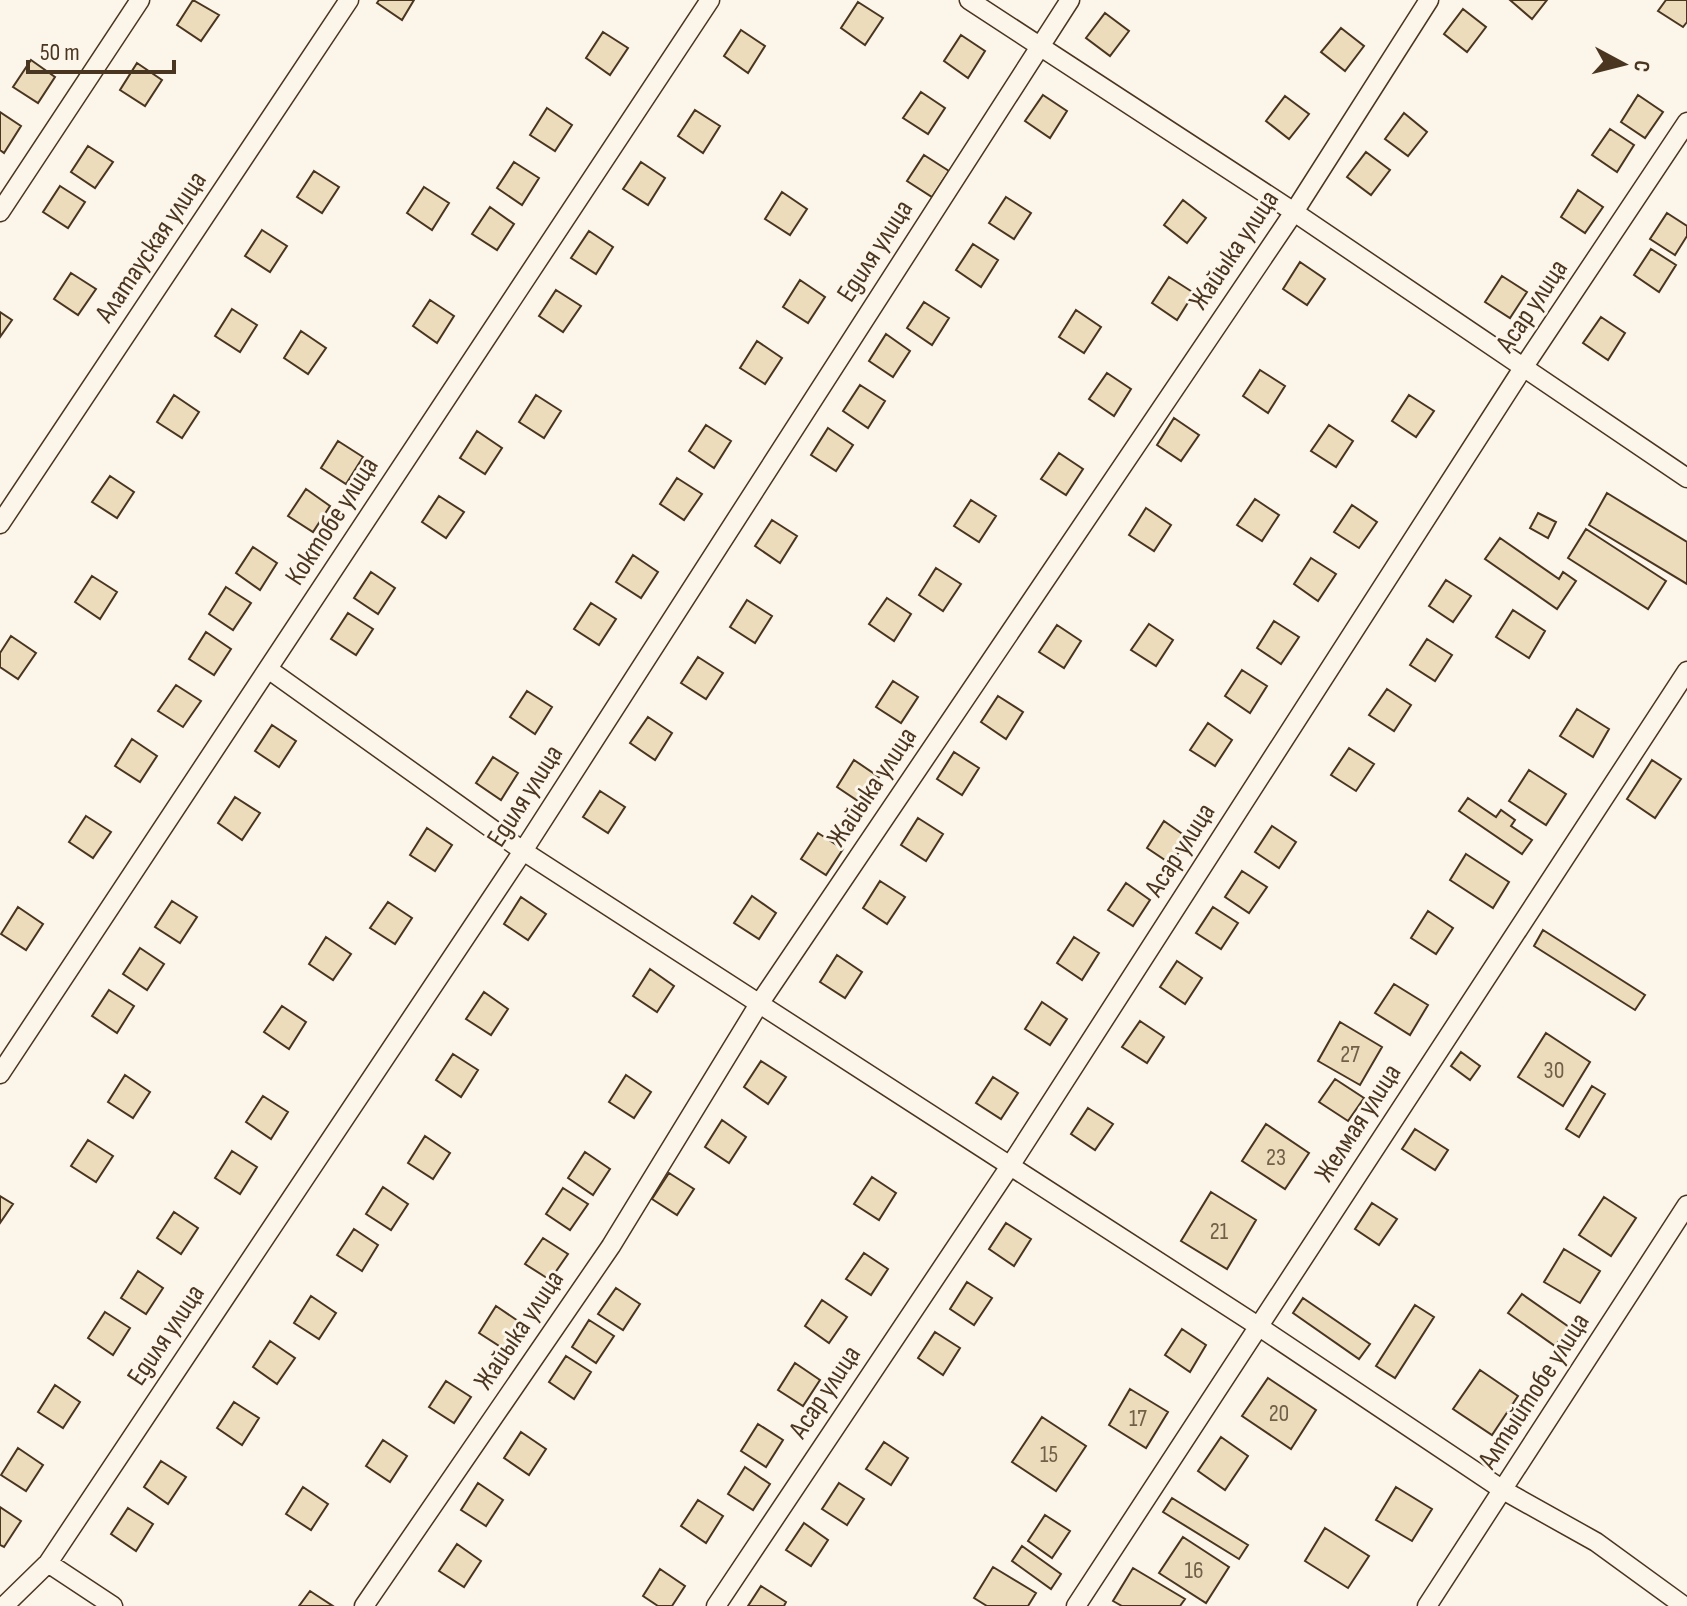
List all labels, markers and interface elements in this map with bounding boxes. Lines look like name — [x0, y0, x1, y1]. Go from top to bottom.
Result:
scale bar — [28, 24, 174, 74]
north arrow — [1583, 24, 1663, 104]
text: 50 m — [40, 38, 80, 67]
text: С — [1627, 59, 1655, 74]
street label: Алатауская улица — [88, 165, 214, 330]
street label: Жайыка улица — [1182, 184, 1286, 316]
street label: Едиля улица — [830, 194, 920, 308]
street label: Асар улица — [1488, 253, 1575, 359]
street label: Коктобе улица — [278, 451, 386, 591]
street label: Жайыка улица — [820, 721, 924, 853]
street label: Едиля улица — [480, 739, 570, 853]
street label: Асар улица — [1137, 797, 1222, 904]
house number: 27 — [1340, 1040, 1360, 1069]
house number: 30 — [1544, 1056, 1564, 1085]
street label: Желмая улица — [1308, 1058, 1408, 1188]
house number: 23 — [1266, 1143, 1286, 1172]
house number: 21 — [1210, 1217, 1229, 1246]
street label: Жайыка улица — [467, 1264, 571, 1396]
street label: Едиля улица — [120, 1278, 212, 1392]
street label: Алтыйтобе улица — [1471, 1307, 1597, 1476]
street label: Асар улица — [781, 1339, 868, 1445]
house number: 20 — [1269, 1399, 1289, 1428]
house number: 17 — [1129, 1404, 1147, 1433]
house number: 15 — [1040, 1440, 1058, 1469]
house number: 16 — [1185, 1556, 1203, 1585]

